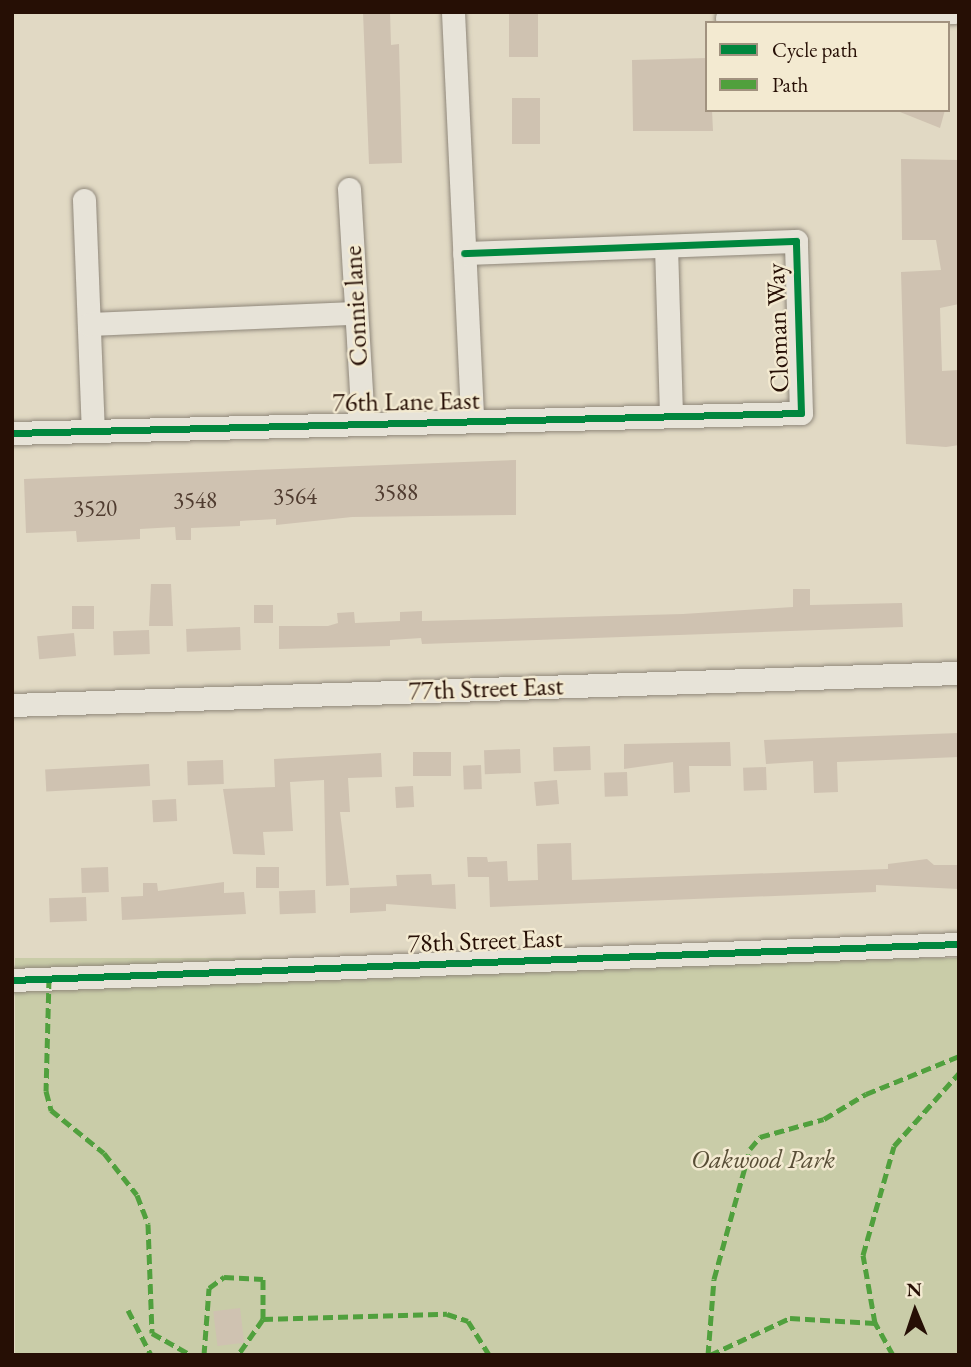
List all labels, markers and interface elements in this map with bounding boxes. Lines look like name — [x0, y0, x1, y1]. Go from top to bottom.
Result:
legend — [705, 21, 950, 112]
text: Cycle path — [772, 36, 858, 63]
text: Path — [772, 71, 808, 98]
street label: Connie lane — [337, 245, 375, 367]
street label: Cloman Way — [760, 263, 796, 393]
street label: 76th Lane East — [332, 385, 480, 419]
house number: 3588 — [374, 478, 418, 506]
house number: 3564 — [273, 482, 317, 510]
house number: 3548 — [173, 486, 217, 514]
house number: 3520 — [73, 494, 117, 522]
street label: 77th Street East — [408, 671, 564, 707]
street label: 78th Street East — [407, 923, 563, 959]
park label: Oakwood Park — [691, 1144, 835, 1176]
north arrow — [880, 1276, 950, 1346]
text: N — [906, 1277, 922, 1302]

